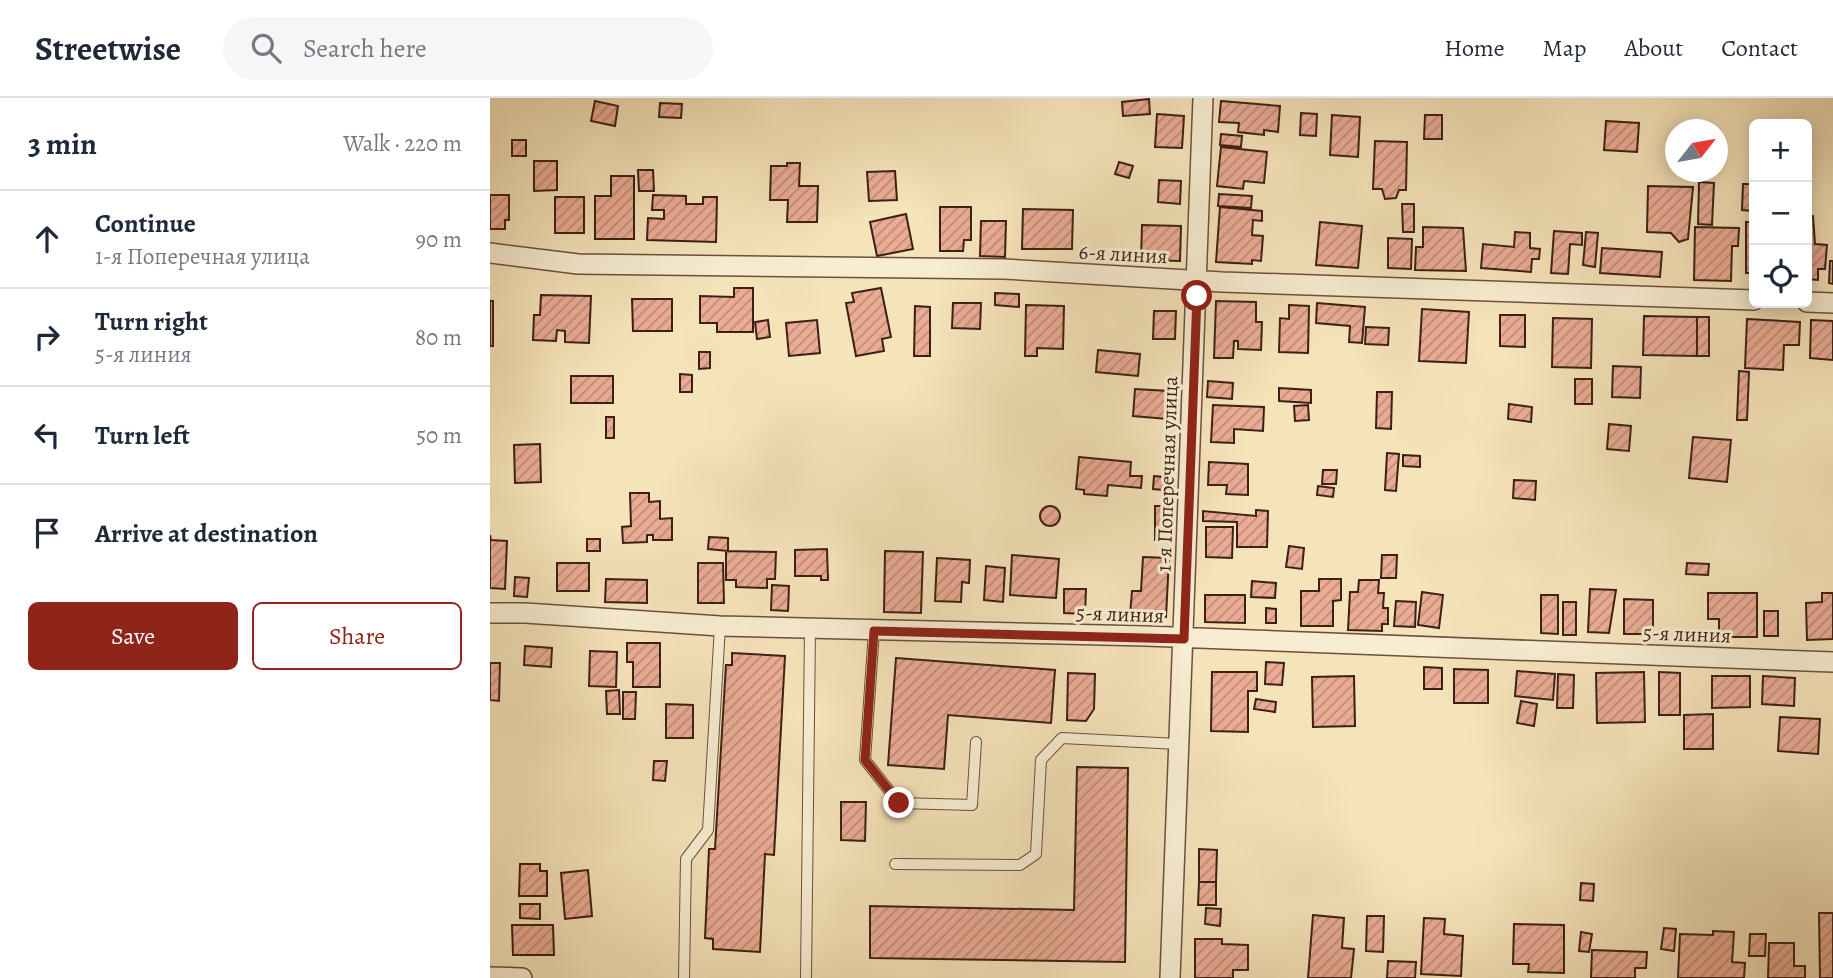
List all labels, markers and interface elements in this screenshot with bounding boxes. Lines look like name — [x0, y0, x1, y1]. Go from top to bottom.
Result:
search box — [223, 17, 713, 80]
text: Streetwise — [35, 26, 181, 71]
icon: search — [247, 29, 285, 67]
text: Search here — [303, 31, 427, 66]
text: Home — [1444, 32, 1505, 64]
text: Map — [1543, 32, 1587, 64]
text: About — [1625, 32, 1683, 64]
text: Contact — [1721, 32, 1798, 64]
north arrow — [1665, 119, 1728, 182]
map controls — [1749, 119, 1812, 308]
button: + — [1749, 119, 1812, 182]
text: 3 min — [28, 124, 97, 164]
text: Walk · 220 m — [343, 128, 462, 159]
button: − — [1749, 182, 1812, 245]
text: Continue — [95, 206, 196, 241]
icon: ahead — [28, 220, 66, 258]
text: 90 m — [416, 224, 462, 255]
street label: 6-я линия — [1078, 238, 1168, 270]
text: 1-я Поперечная улица — [95, 241, 310, 272]
button: locate — [1749, 245, 1812, 308]
route start — [1181, 280, 1212, 311]
text: Turn right — [95, 304, 208, 339]
icon: right — [28, 318, 66, 356]
text: 80 m — [415, 322, 462, 353]
text: 5-я линия — [95, 339, 192, 370]
street label: 1-я Поперечная улица — [1150, 375, 1184, 573]
icon: left — [28, 416, 66, 454]
text: Turn left — [95, 418, 190, 453]
text: 50 m — [416, 420, 462, 451]
icon: arrive — [28, 514, 66, 552]
text: Arrive at destination — [95, 516, 318, 551]
street label: 5-я линия — [1075, 598, 1165, 630]
button: Save — [28, 602, 238, 670]
button: Share — [252, 602, 462, 670]
street label: 5-я линия — [1642, 618, 1732, 650]
route end — [883, 787, 914, 818]

